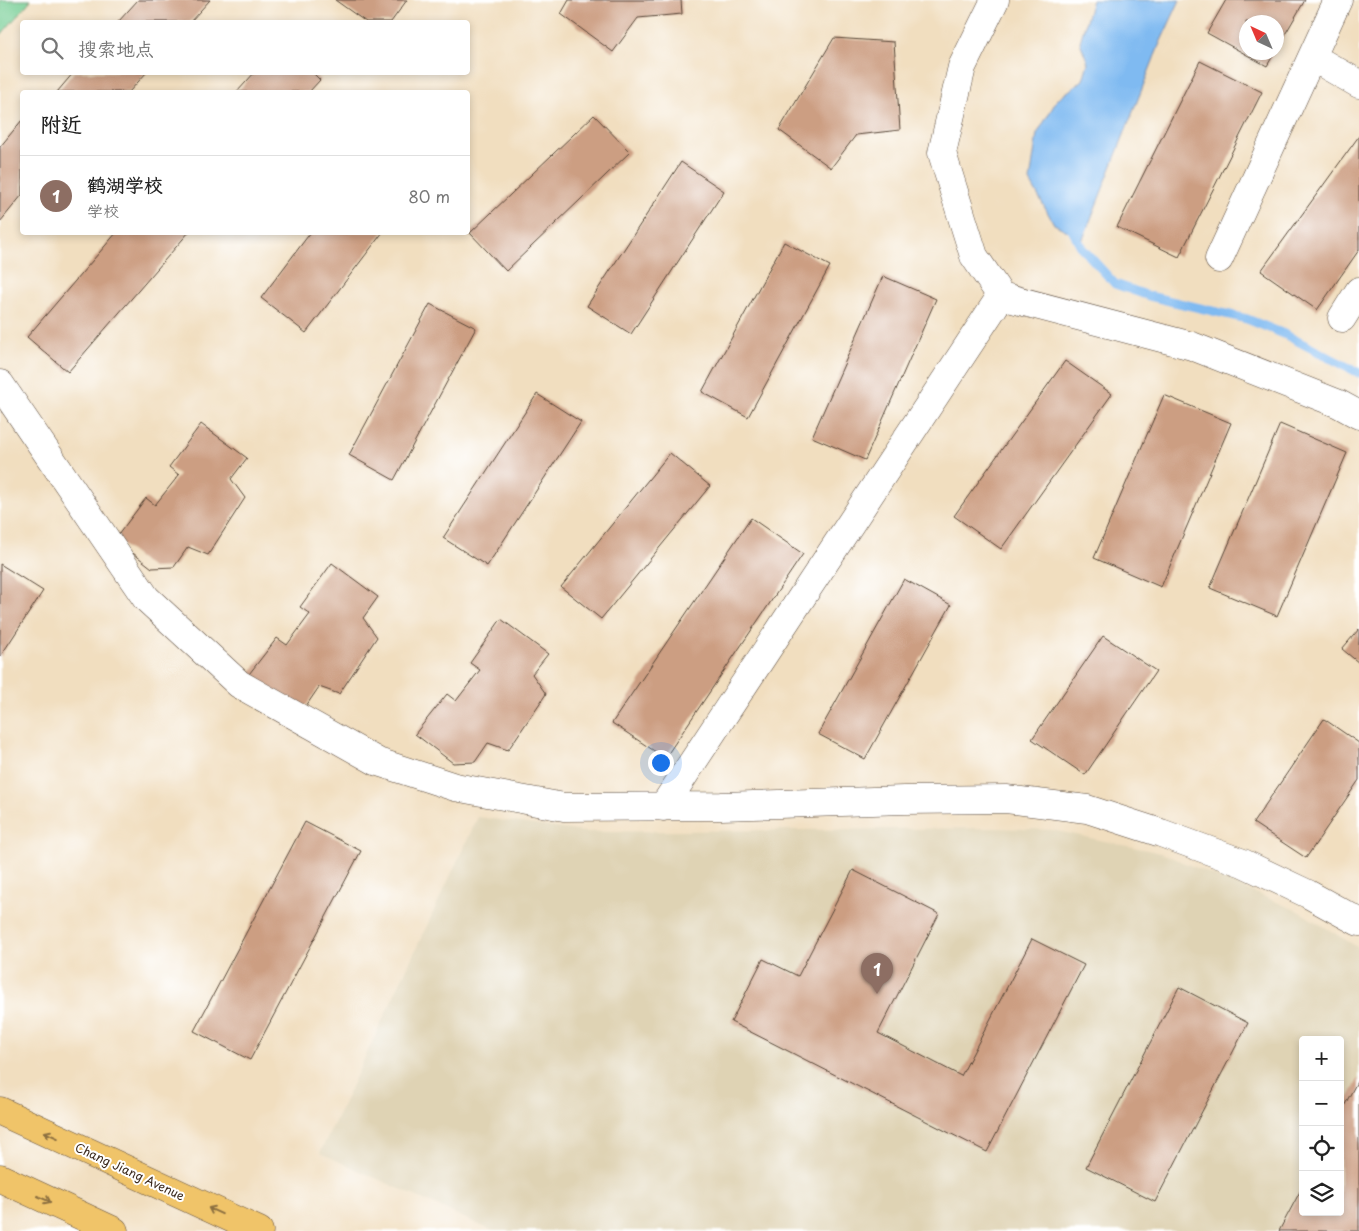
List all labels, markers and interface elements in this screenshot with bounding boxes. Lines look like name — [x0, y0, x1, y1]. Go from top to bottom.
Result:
north arrow — [1239, 15, 1284, 60]
search box — [20, 20, 470, 75]
icon: search — [38, 34, 66, 62]
text: 搜索地点 — [78, 34, 154, 62]
text: 附近 — [40, 107, 82, 139]
text: 鹤湖学校 — [87, 170, 163, 198]
text: 1 — [52, 184, 60, 208]
text: 80 m — [408, 184, 450, 208]
text: 学校 — [87, 198, 119, 222]
your location — [648, 750, 674, 776]
pin: 1 — [861, 953, 893, 994]
map controls — [1299, 1036, 1344, 1216]
button: + — [1299, 1036, 1344, 1081]
button: − — [1299, 1081, 1344, 1126]
button: locate — [1299, 1126, 1344, 1171]
one-way arrow — [44, 1130, 59, 1139]
street label: Chang Jiang Avenue — [72, 1138, 188, 1204]
button: layers — [1299, 1171, 1344, 1216]
one-way arrow — [36, 1194, 51, 1204]
one-way arrow — [208, 1205, 223, 1215]

